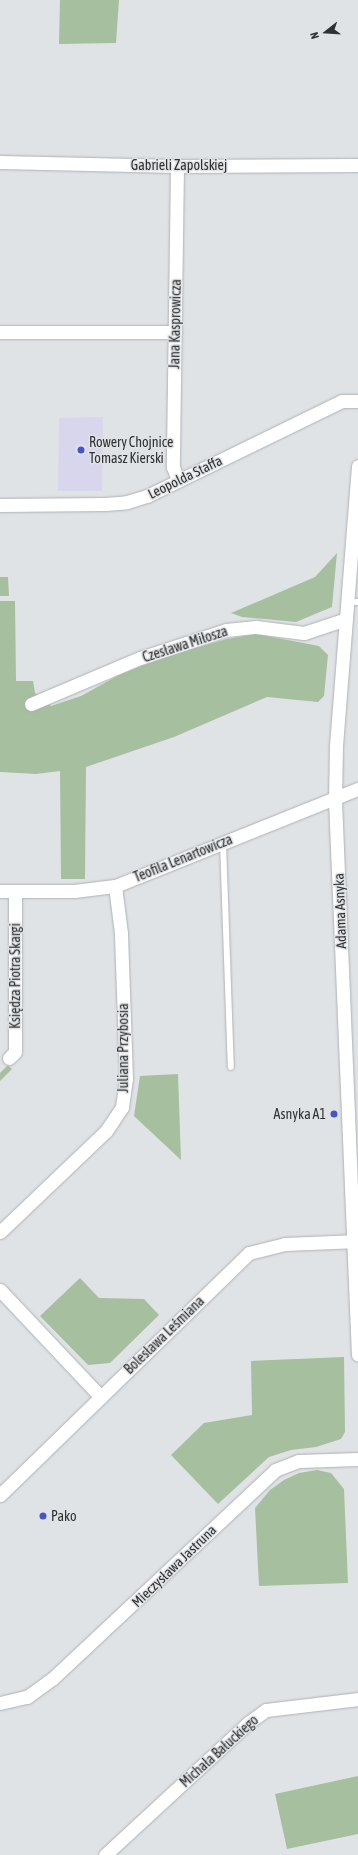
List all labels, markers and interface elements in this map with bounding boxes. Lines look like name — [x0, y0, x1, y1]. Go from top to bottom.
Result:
north arrow — [306, 12, 346, 52]
text: N — [308, 31, 321, 40]
street label: Gabrieli Zapolskiej — [131, 157, 227, 173]
street label: Jana Kasprowicza — [166, 279, 184, 369]
place label: Rowery Chojnice Tomasz Kierski — [89, 434, 173, 466]
marker: Rowery Chojnice Tomasz Kierski — [76, 445, 86, 455]
street label: Leopolda Staffa — [145, 452, 225, 502]
street label: Czesława Miłosza — [140, 622, 230, 666]
street label: Teofila Lenartowicza — [131, 831, 235, 885]
street label: Adama Asnyka — [330, 873, 350, 949]
street label: Księdza Piotra Skargi — [7, 923, 23, 1029]
street label: Juliana Przybosia — [115, 1003, 131, 1093]
place label: Asnyka A1 — [274, 1106, 326, 1122]
marker: Asnyka A1 — [329, 1109, 339, 1119]
street label: Bolesława Leśmiana — [120, 1293, 208, 1377]
place label: Pako — [51, 1508, 77, 1524]
marker: Pako — [38, 1511, 48, 1521]
street label: Mieczysława Jastruna — [128, 1521, 220, 1611]
street label: Michała Bałuckiego — [176, 1711, 262, 1791]

